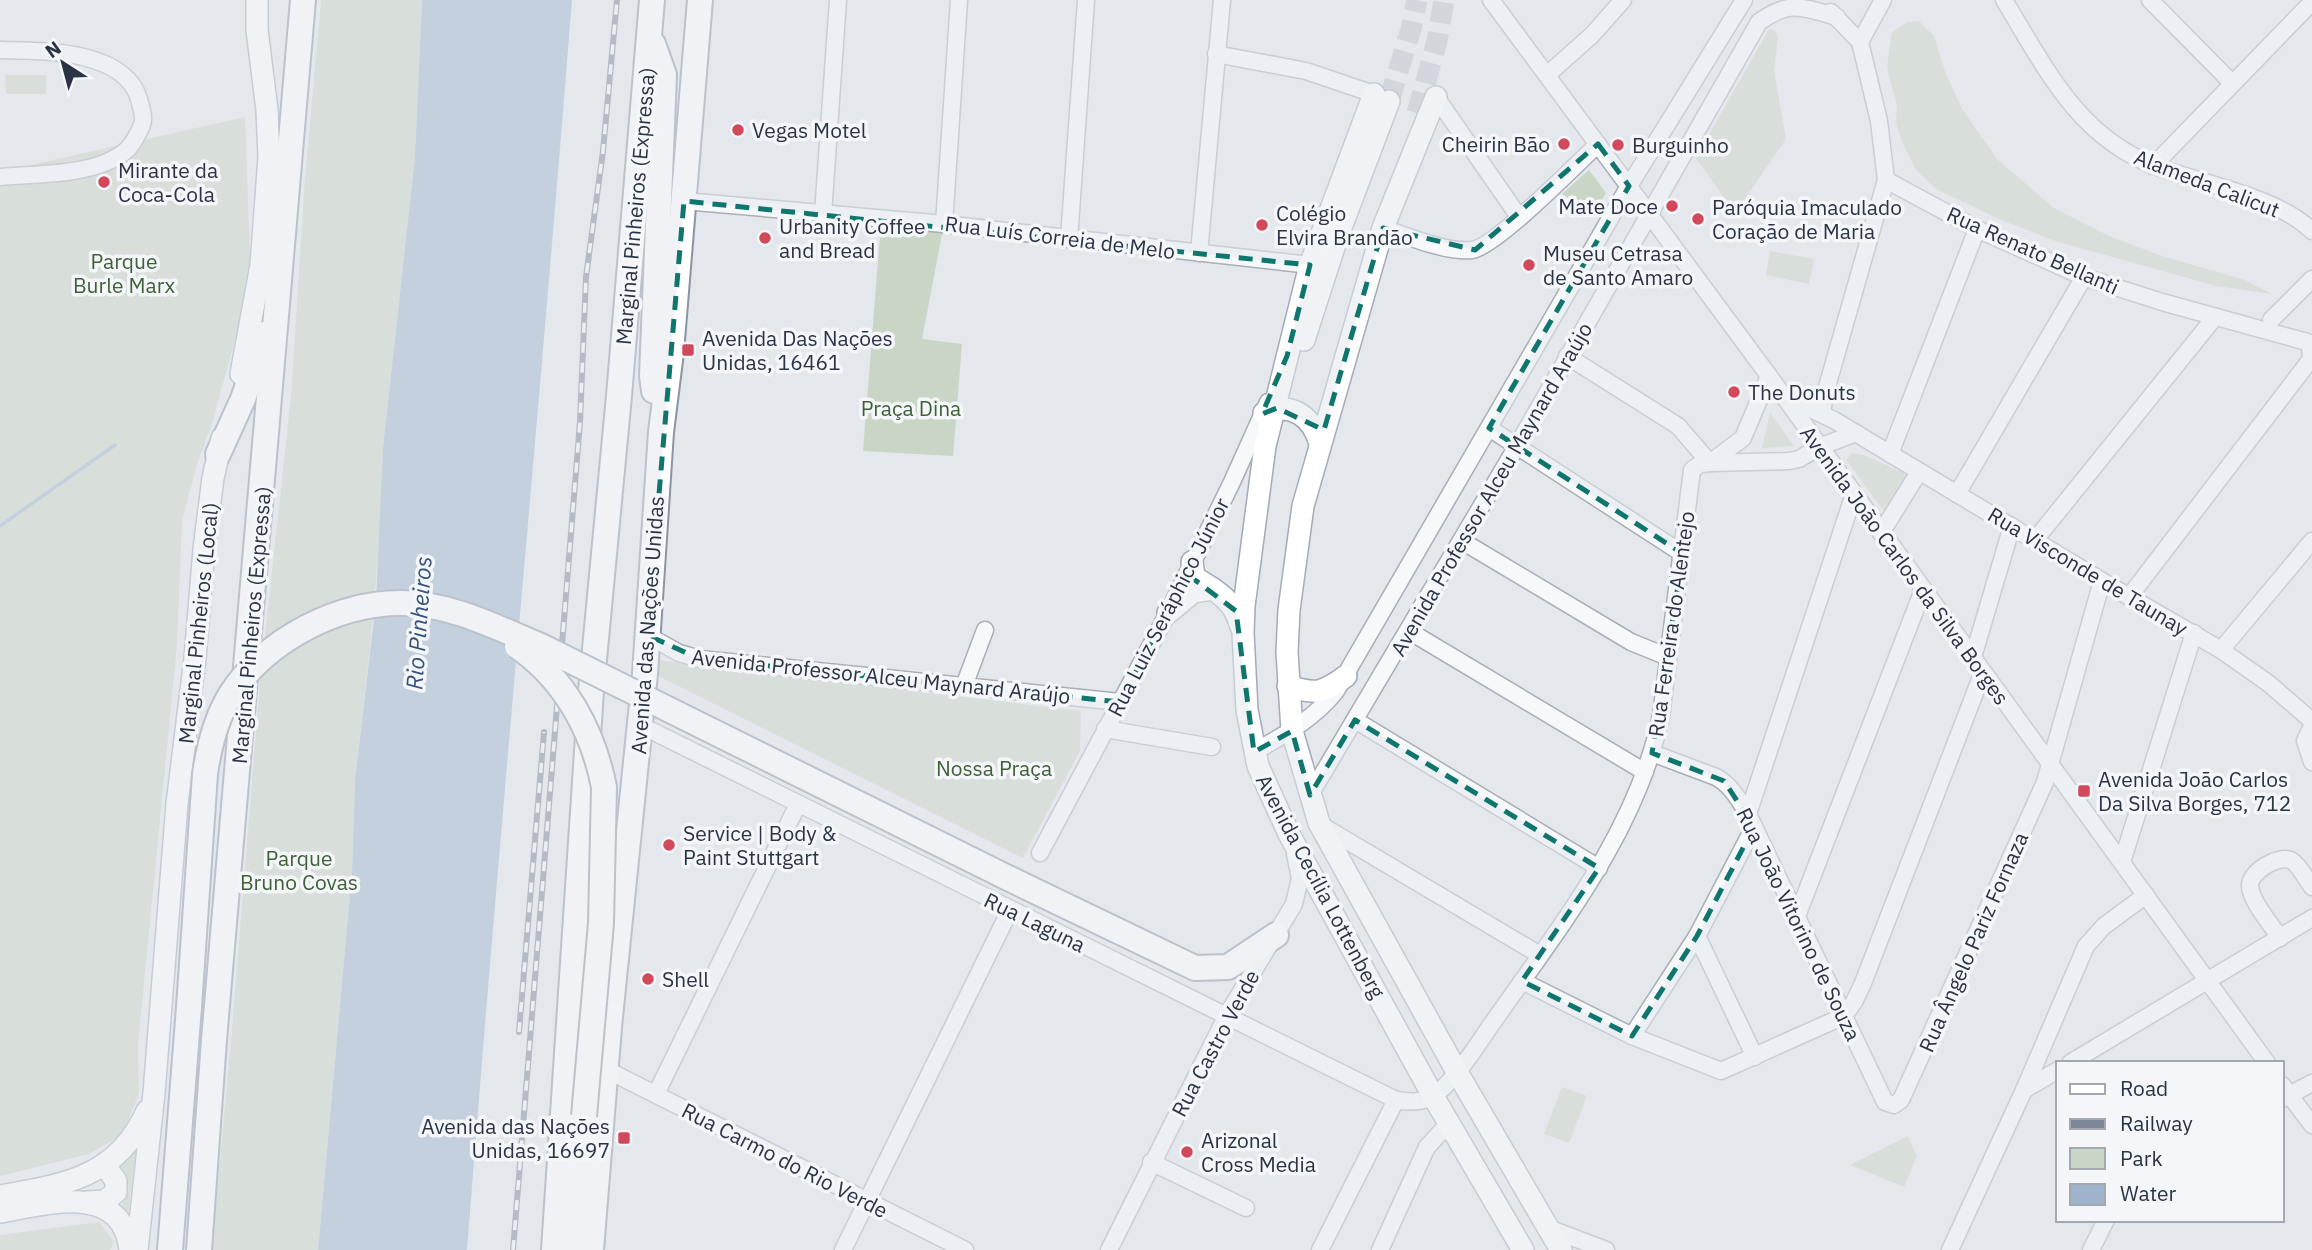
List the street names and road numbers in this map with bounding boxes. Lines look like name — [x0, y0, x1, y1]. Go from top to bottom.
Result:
street label: Marginal Pinheiros (Expressa) — [609, 66, 661, 346]
street label: Alameda Calicut — [2130, 142, 2284, 224]
street label: Rua Renato Bellanti — [1942, 199, 2124, 301]
street label: Rua Luís Correia de Melo — [943, 209, 1177, 265]
street label: Avenida Professor Alceu Maynard Araújo — [1384, 317, 1598, 661]
street label: Avenida João Carlos da Silva Borges — [1794, 420, 2016, 710]
street label: Marginal Pinheiros (Expressa) — [225, 485, 277, 765]
street label: Rua Luiz Seráphico Júnior — [1101, 493, 1236, 721]
street label: Avenida das Nações Unidas — [624, 495, 670, 755]
street label: Rua Visconde de Taunay — [1983, 500, 2194, 642]
street label: Marginal Pinheiros (Local) — [171, 501, 225, 745]
street label: Rua Ferreira do Alentejo — [1641, 509, 1701, 739]
street label: Avenida Professor Alceu Maynard Araújo — [690, 642, 1072, 710]
street label: Avenida Cecília Lottenberg — [1250, 769, 1392, 1003]
street label: Rua João Vitorino de Souza — [1730, 803, 1868, 1045]
street label: Rua Ângelo Pariz Fornaza — [1912, 828, 2034, 1056]
street label: Rua Laguna — [980, 885, 1090, 959]
street label: Rua Castro Verde — [1164, 965, 1266, 1121]
street label: Rua Carmo do Rio Verde — [677, 1096, 893, 1224]

